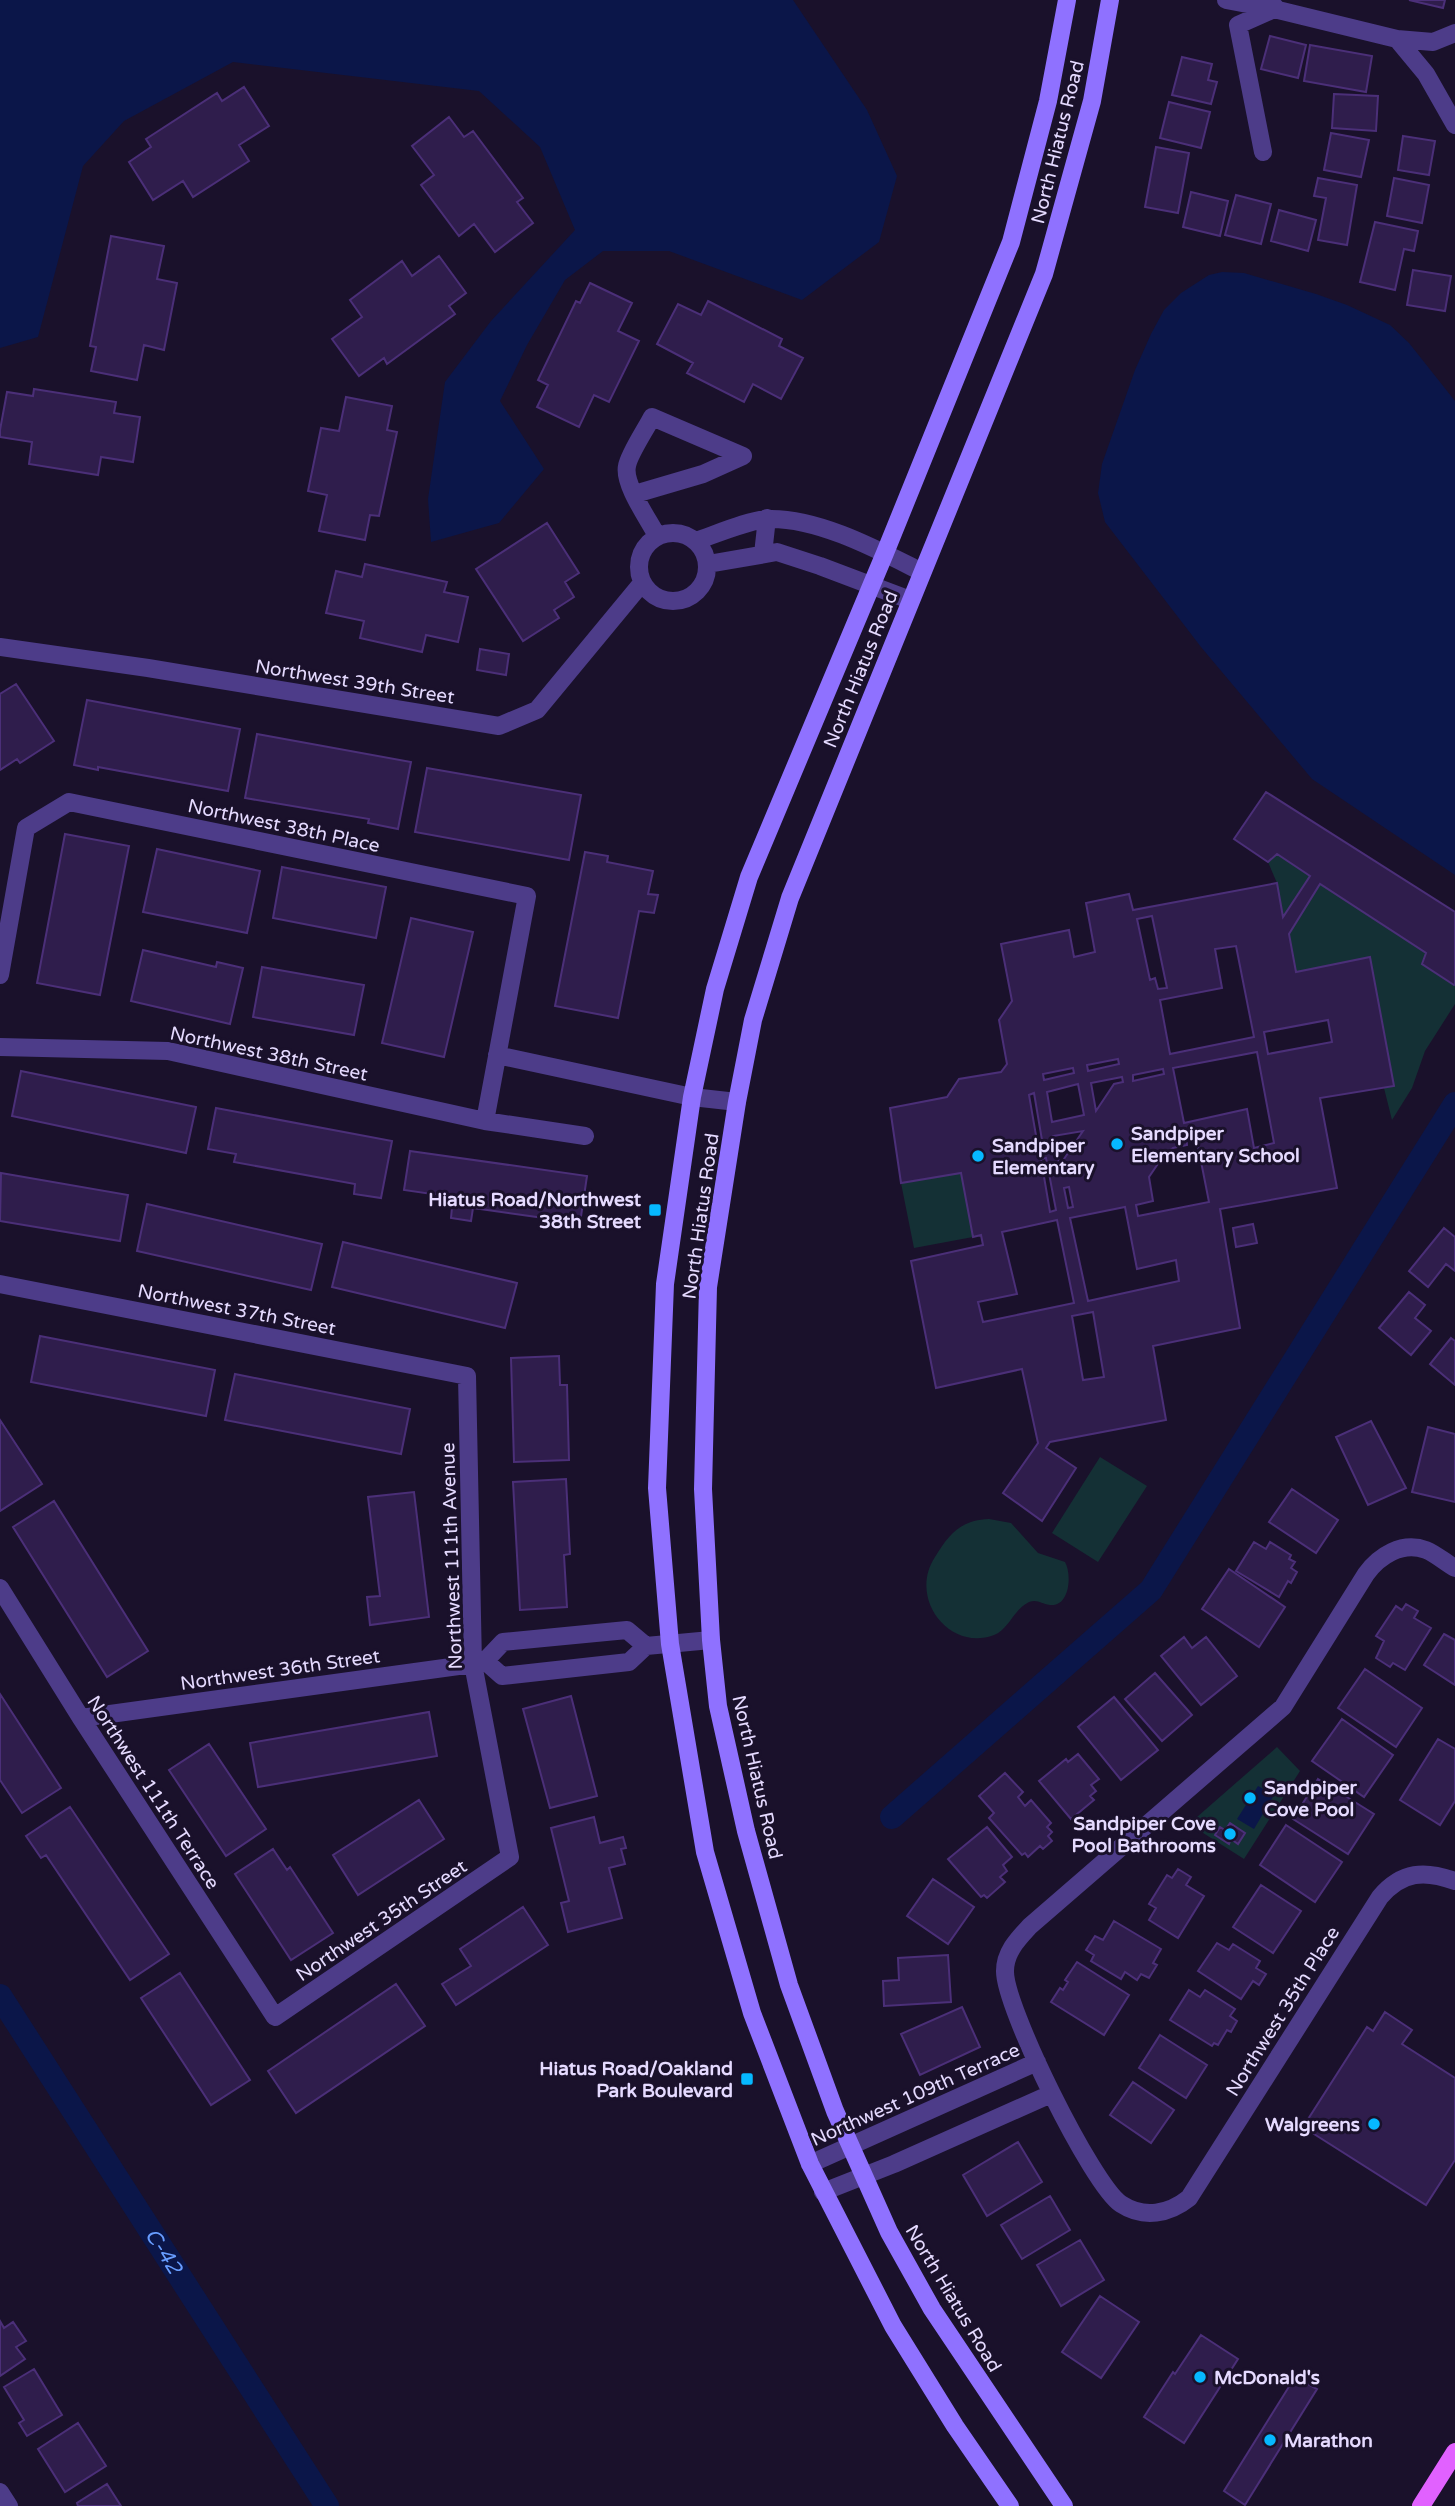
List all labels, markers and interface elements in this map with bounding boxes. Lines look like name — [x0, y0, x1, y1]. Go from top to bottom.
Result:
street label: North Hiatus Road — [1027, 58, 1089, 226]
street label: North Hiatus Road — [819, 588, 903, 751]
street label: Northwest 39th Street — [254, 655, 456, 709]
street label: Northwest 38th Place — [186, 795, 382, 857]
street label: Northwest 38th Street — [168, 1022, 370, 1086]
place label: Sandpiper Elementary School — [1131, 1123, 1300, 1168]
street label: North Hiatus Road — [678, 1132, 724, 1301]
place label: Sandpiper Elementary — [992, 1135, 1095, 1180]
marker: Sandpiper Elementary School — [1109, 1136, 1125, 1152]
marker: Sandpiper Elementary — [970, 1148, 986, 1164]
place label: Hiatus Road/Northwest 38th Street — [428, 1189, 642, 1233]
marker: Hiatus Road/Northwest 38th Street — [647, 1202, 663, 1218]
street label: Northwest 37th Street — [136, 1280, 338, 1340]
street label: Northwest 111th Avenue — [437, 1442, 467, 1670]
street label: Northwest 36th Street — [179, 1645, 381, 1695]
street label: Northwest 111th Terrace — [82, 1692, 224, 1893]
street label: North Hiatus Road — [727, 1693, 787, 1861]
place label: Sandpiper Cove Pool — [1264, 1777, 1357, 1821]
marker: Sandpiper Cove Pool — [1242, 1790, 1258, 1806]
place label: Sandpiper Cove Pool Bathrooms — [1072, 1813, 1216, 1857]
marker: Sandpiper Cove Pool Bathrooms — [1222, 1826, 1238, 1842]
street label: Northwest 35th Street — [292, 1855, 471, 1986]
street label: Northwest 35th Place — [1222, 1923, 1344, 2100]
street label: Northwest 109th Terrace — [808, 2039, 1023, 2151]
place label: Hiatus Road/Oakland Park Boulevard — [539, 2058, 733, 2102]
marker: Hiatus Road/Oakland Park Boulevard — [739, 2071, 755, 2087]
place label: Walgreens — [1265, 2114, 1360, 2137]
marker: Walgreens — [1366, 2116, 1382, 2132]
street label: North Hiatus Road — [901, 2221, 1006, 2376]
water label: C-42 — [139, 2224, 188, 2280]
place label: McDonald's — [1214, 2367, 1320, 2389]
marker: McDonald's — [1192, 2369, 1208, 2385]
place label: Marathon — [1284, 2430, 1373, 2452]
marker: Marathon — [1262, 2432, 1278, 2448]

